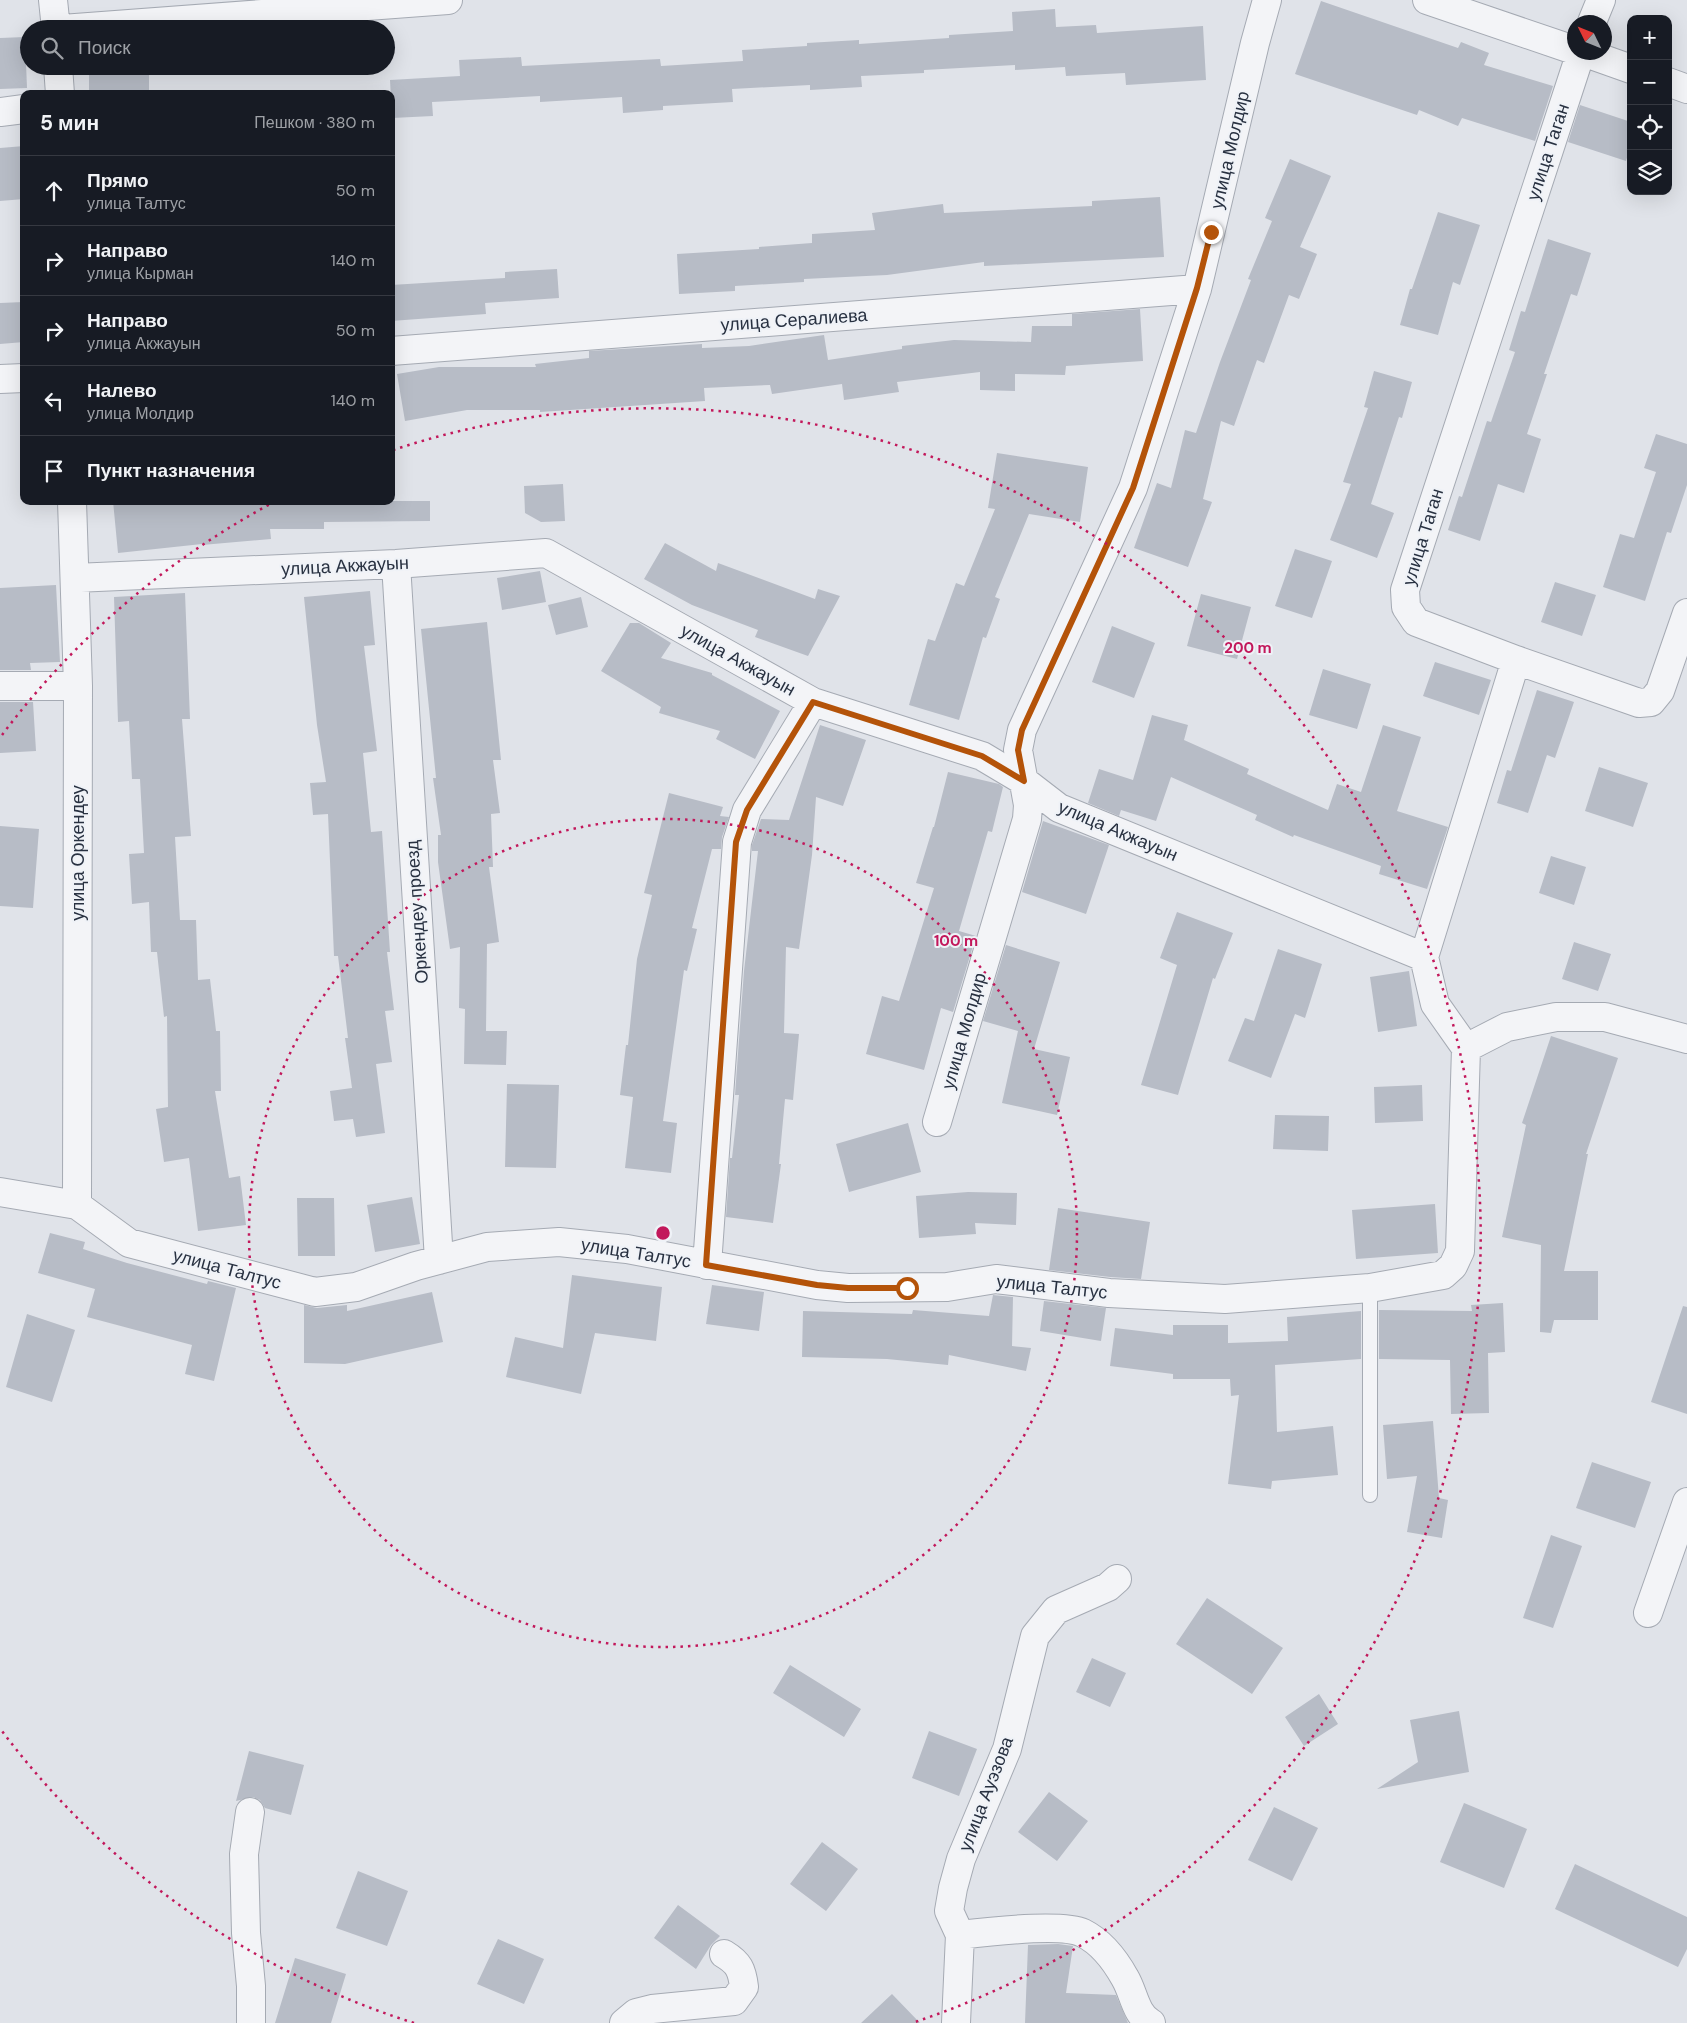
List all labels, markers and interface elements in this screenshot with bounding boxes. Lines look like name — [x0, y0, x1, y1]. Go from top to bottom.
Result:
north arrow — [1567, 15, 1612, 60]
map controls — [1627, 15, 1672, 195]
button: + — [1627, 15, 1672, 60]
search box — [20, 20, 395, 75]
icon: search — [38, 34, 66, 62]
text: Поиск — [78, 35, 131, 60]
button: − — [1627, 60, 1672, 105]
street label: улица Молдир — [1205, 89, 1255, 211]
street label: улица Таган — [1521, 100, 1575, 204]
button: locate — [1627, 105, 1672, 150]
text: 5 мин — [40, 109, 99, 137]
text: Пешком · 380 m — [254, 112, 375, 133]
button: layers — [1627, 150, 1672, 195]
text: Прямо — [87, 168, 149, 193]
icon: ahead — [40, 177, 68, 205]
text: 50 m — [336, 180, 375, 201]
text: улица Талтус — [87, 193, 186, 214]
route end — [1200, 221, 1223, 244]
text: Направо — [87, 238, 168, 263]
icon: right — [40, 247, 68, 275]
text: 140 m — [331, 250, 375, 271]
text: улица Кырман — [87, 263, 194, 284]
street label: улица Сералиева — [720, 303, 869, 337]
text: Направо — [87, 308, 168, 333]
icon: right — [40, 317, 68, 345]
text: 50 m — [336, 320, 375, 341]
text: улица Акжауын — [87, 333, 201, 354]
text: Налево — [87, 378, 157, 403]
icon: left — [40, 387, 68, 415]
text: 140 m — [331, 390, 375, 411]
text: улица Молдир — [87, 403, 194, 424]
icon: arrive — [40, 457, 68, 485]
text: Пункт назначения — [87, 458, 255, 483]
street label: улица Таган — [1397, 485, 1449, 589]
street label: улица Акжауын — [281, 551, 409, 581]
street label: улица Акжауын — [676, 619, 800, 701]
text: 200 m — [1224, 638, 1272, 658]
street label: улица Оркендеу — [66, 785, 90, 921]
street label: улица Акжауын — [1054, 795, 1182, 867]
street label: Оркендеу проезд — [400, 839, 434, 985]
text: 100 m — [934, 931, 978, 951]
street label: улица Молдир — [936, 970, 992, 1092]
centre of rings — [654, 1224, 672, 1242]
street label: улица Талтус — [579, 1232, 693, 1274]
street label: улица Талтус — [170, 1243, 284, 1295]
street label: улица Талтус — [995, 1269, 1109, 1305]
route start — [896, 1277, 919, 1300]
street label: улица Ауэзова — [953, 1732, 1019, 1855]

